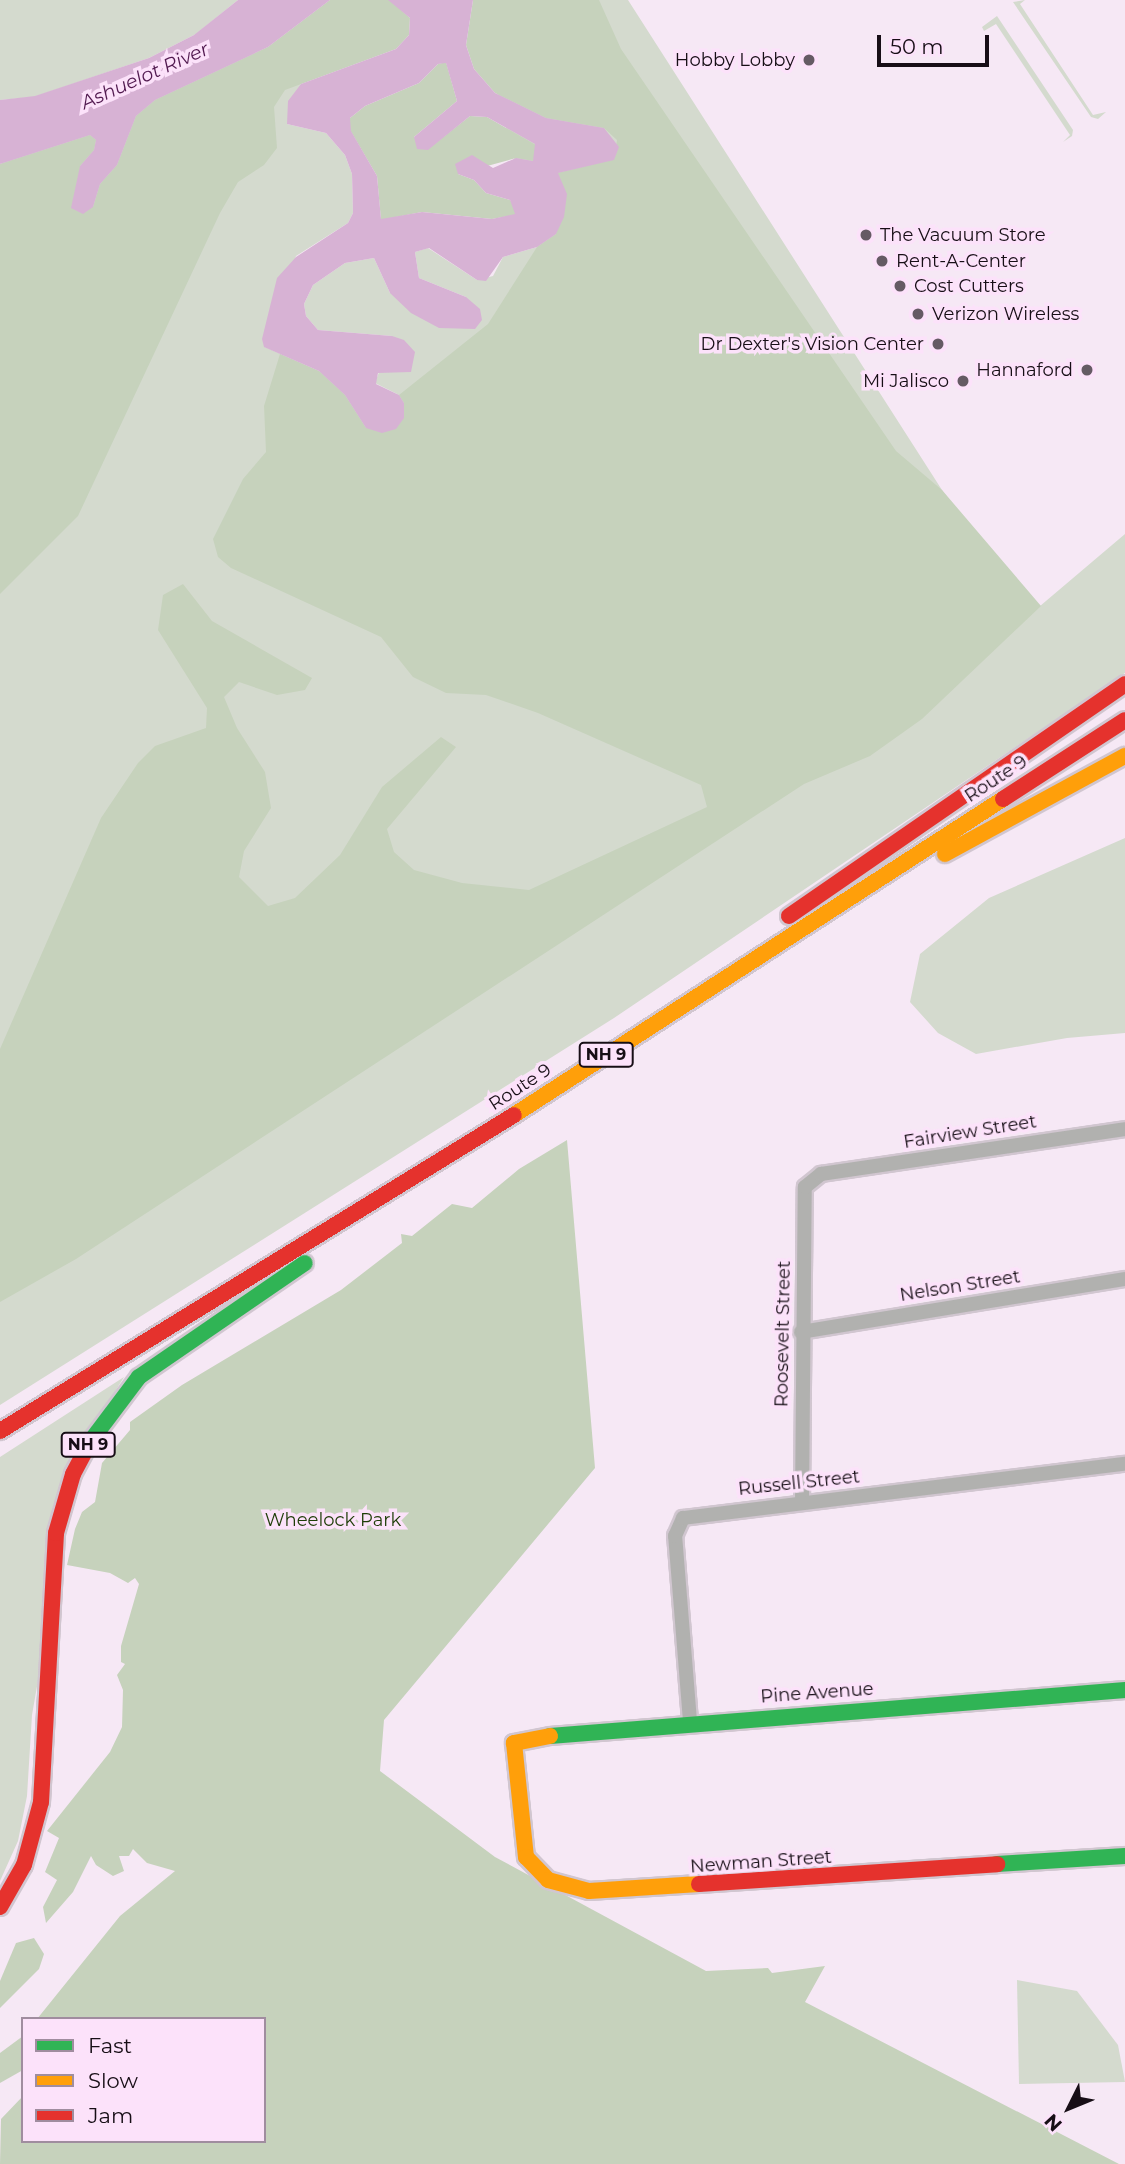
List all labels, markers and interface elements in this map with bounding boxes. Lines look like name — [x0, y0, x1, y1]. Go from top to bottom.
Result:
scale bar — [880, 21, 992, 65]
text: 50 m — [890, 34, 944, 59]
water label: Ashuelot River — [78, 38, 212, 114]
place label: Hobby Lobby — [675, 49, 795, 71]
marker: Hobby Lobby — [801, 52, 817, 68]
place label: The Vacuum Store — [880, 224, 1046, 246]
marker: The Vacuum Store — [858, 227, 874, 243]
place label: Rent-A-Center — [896, 250, 1026, 272]
marker: Rent-A-Center — [874, 253, 890, 269]
place label: Cost Cutters — [914, 275, 1024, 297]
marker: Cost Cutters — [892, 278, 908, 294]
place label: Verizon Wireless — [932, 303, 1079, 325]
marker: Verizon Wireless — [910, 306, 926, 322]
place label: Dr Dexter's Vision Center — [701, 333, 924, 355]
marker: Dr Dexter's Vision Center — [930, 336, 946, 352]
place label: Hannaford — [976, 359, 1073, 381]
marker: Hannaford — [1079, 362, 1095, 378]
place label: Mi Jalisco — [863, 370, 949, 392]
marker: Mi Jalisco — [955, 373, 971, 389]
street label: Route 9 — [961, 751, 1031, 807]
road number: NH 9 — [578, 1042, 634, 1068]
street label: Route 9 — [485, 1059, 555, 1115]
street label: Fairview Street — [902, 1111, 1038, 1153]
street label: Roosevelt Street — [771, 1261, 795, 1407]
street label: Nelson Street — [898, 1266, 1022, 1306]
road number: NH 9 — [60, 1432, 116, 1457]
street label: Russell Street — [737, 1466, 861, 1500]
park label: Wheelock Park — [265, 1509, 401, 1531]
street label: Pine Avenue — [760, 1678, 874, 1708]
street label: Newman Street — [689, 1846, 833, 1878]
legend — [21, 2017, 266, 2143]
text: Fast — [88, 2033, 132, 2058]
text: Slow — [88, 2068, 138, 2093]
north arrow — [1034, 2073, 1104, 2143]
text: Jam — [88, 2103, 133, 2128]
text: N — [1040, 2109, 1067, 2136]

